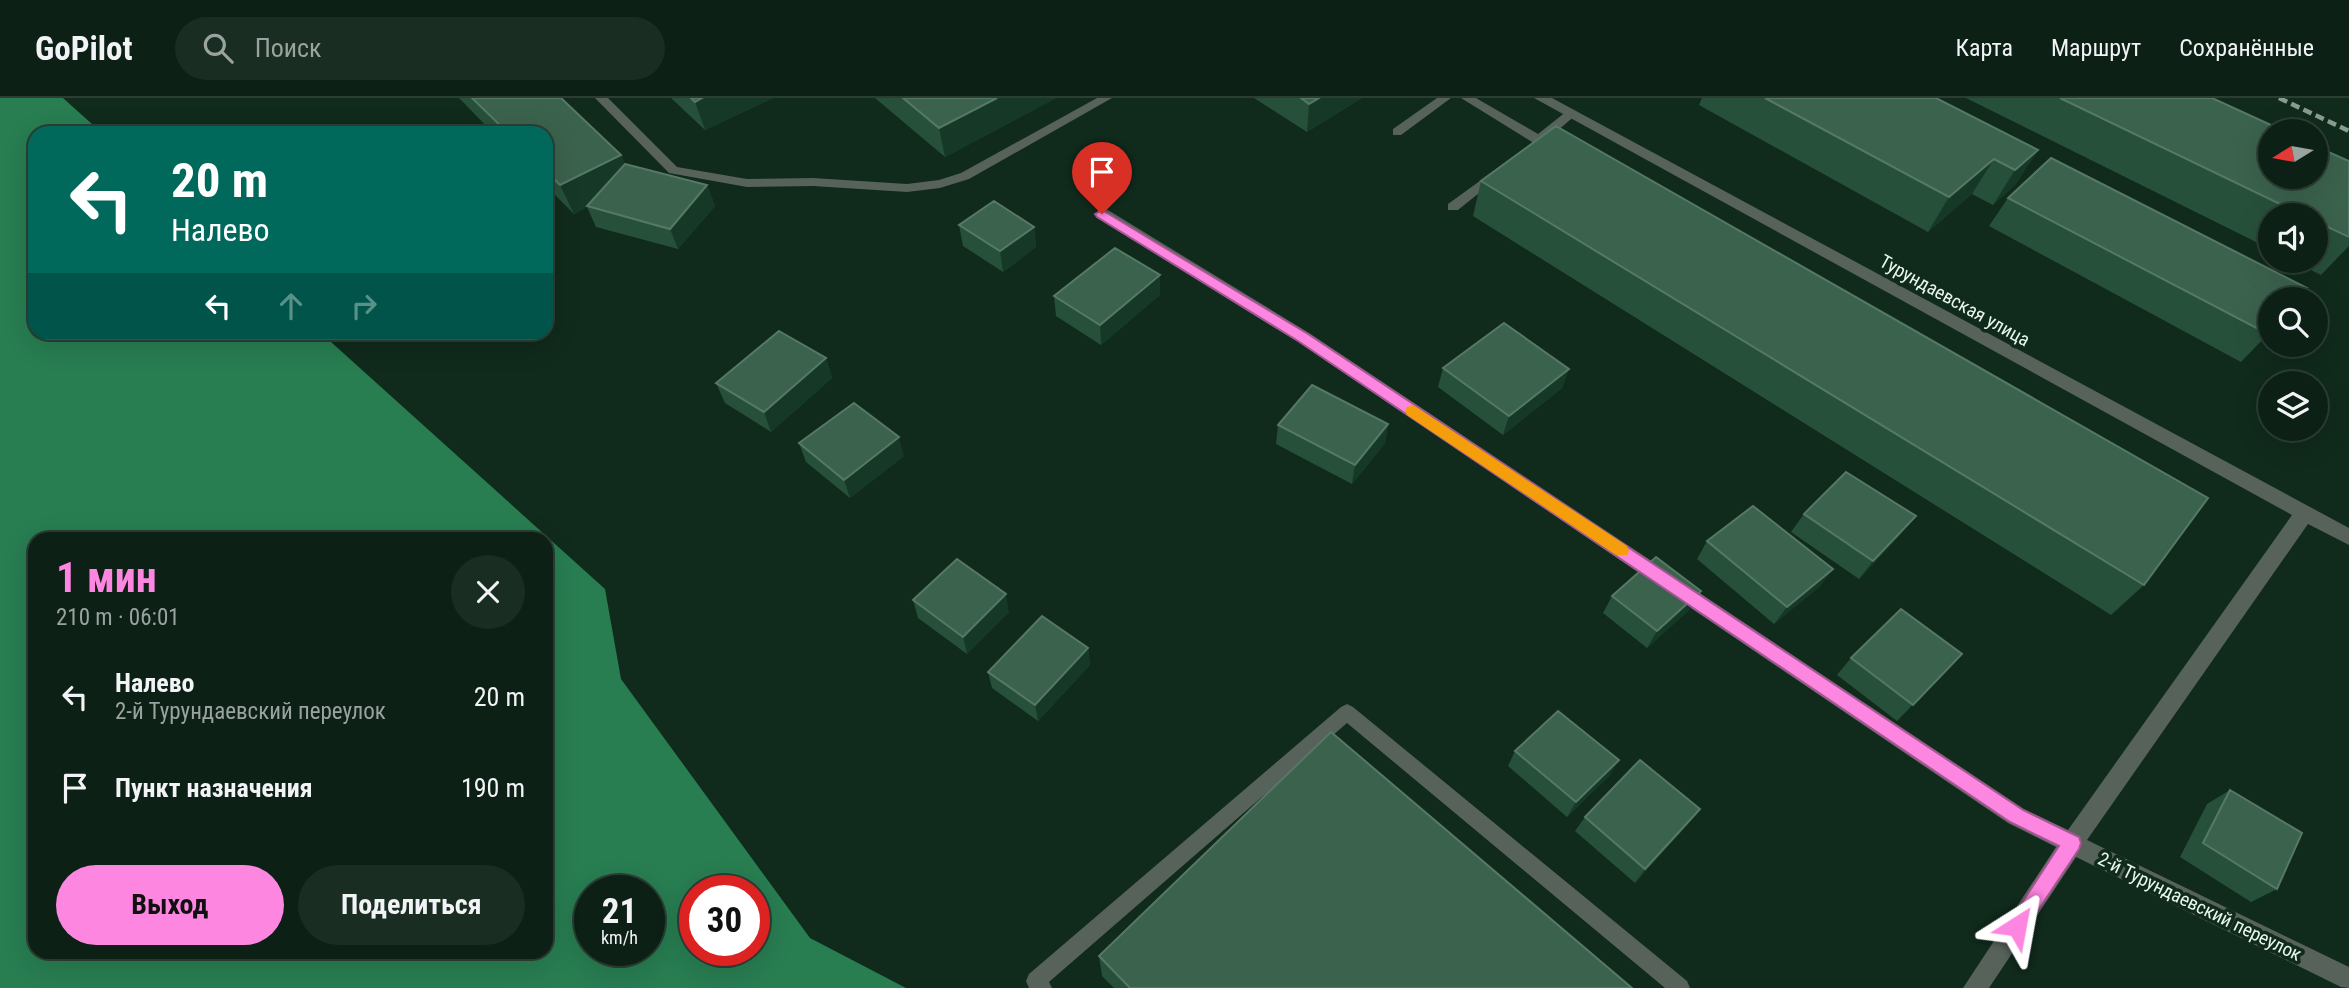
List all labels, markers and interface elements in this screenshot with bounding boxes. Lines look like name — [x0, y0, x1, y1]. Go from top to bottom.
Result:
search box — [175, 17, 665, 80]
text: GoPilot — [35, 29, 133, 68]
icon: search — [199, 29, 237, 67]
text: Поиск — [255, 33, 322, 63]
text: Карта — [1956, 34, 2013, 62]
text: Маршрут — [2051, 34, 2141, 62]
text: Сохранённые — [2179, 34, 2314, 62]
north arrow — [2258, 119, 2328, 189]
map controls — [2258, 119, 2328, 441]
pin — [1072, 142, 1132, 214]
text: 20 m — [171, 152, 268, 209]
icon: arrive — [1083, 153, 1121, 191]
icon: left — [56, 154, 147, 245]
button: sound — [2258, 203, 2328, 273]
text: Налево — [171, 211, 270, 249]
street label: Турундаевская улица — [1876, 250, 2034, 351]
icon: left — [199, 287, 237, 325]
icon: ahead — [272, 287, 310, 325]
icon: right — [345, 287, 383, 325]
button: search — [2258, 287, 2328, 357]
button: layers — [2258, 371, 2328, 441]
text: 1 мин — [56, 553, 157, 602]
button: close — [451, 555, 525, 629]
text: 210 m · 06:01 — [56, 604, 180, 631]
text: Налево — [115, 668, 195, 698]
icon: left — [56, 678, 94, 716]
text: 20 m — [474, 682, 525, 712]
text: 2-й Турундаевский переулок — [115, 698, 386, 725]
icon: arrive — [56, 769, 94, 807]
text: Пункт назначения — [115, 773, 313, 803]
text: 190 m — [461, 773, 525, 803]
street label: 2-й Турундаевский переулок — [2094, 847, 2305, 966]
button: Выход — [56, 865, 284, 945]
button: Поделиться — [298, 865, 525, 945]
speed limit sign: 30 — [679, 875, 770, 966]
position arrow — [1980, 889, 2054, 963]
text: 21 — [602, 891, 637, 932]
text: km/h — [601, 927, 638, 948]

